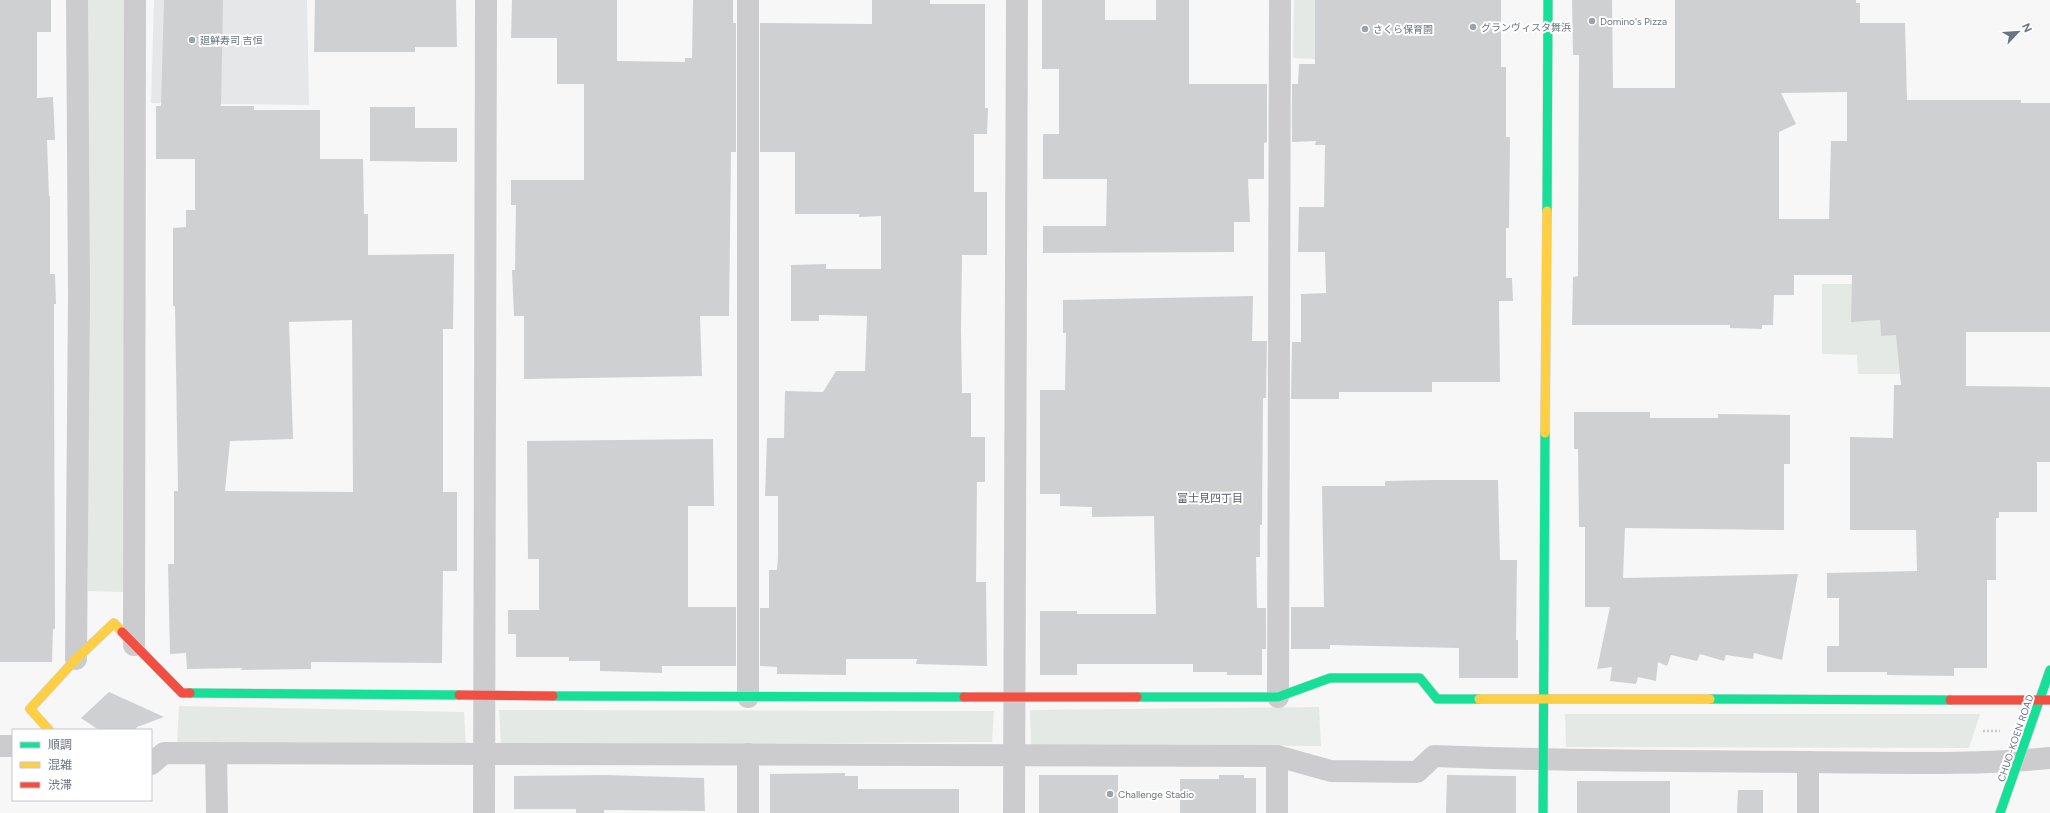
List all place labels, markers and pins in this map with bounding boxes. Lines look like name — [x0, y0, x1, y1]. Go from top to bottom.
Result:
place label: Domino's Pizza — [1600, 15, 1667, 28]
marker: Domino's Pizza — [1587, 16, 1597, 26]
place label: グランヴィスタ舞浜 — [1481, 21, 1571, 34]
marker: グランヴィスタ舞浜 — [1468, 22, 1478, 32]
place label: さくら保育園 — [1373, 23, 1433, 36]
marker: さくら保育園 — [1360, 24, 1370, 34]
place label: 廻鮮寿司 吉恒 — [200, 34, 262, 47]
marker: 廻鮮寿司 吉恒 — [187, 35, 197, 45]
place label: Challenge Stadio — [1118, 788, 1194, 801]
marker: Challenge Stadio — [1105, 789, 1115, 799]

